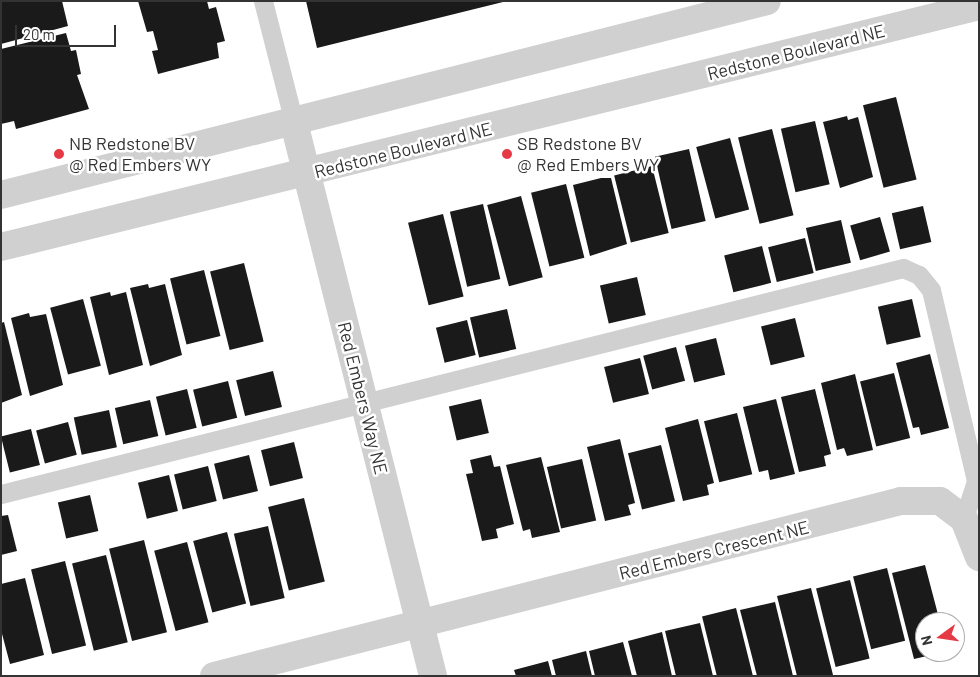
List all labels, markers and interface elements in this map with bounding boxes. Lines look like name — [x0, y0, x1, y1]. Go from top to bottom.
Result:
scale bar — [18, 15, 119, 47]
street label: Redstone Boulevard NE — [705, 19, 887, 85]
text: 20 m — [23, 25, 55, 43]
street label: Redstone Boulevard NE — [312, 117, 494, 183]
place label: NB Redstone BV @ Red Embers WY — [69, 133, 211, 176]
place label: SB Redstone BV @ Red Embers WY — [517, 133, 659, 176]
marker: NB Redstone BV @ Red Embers WY — [53, 148, 65, 160]
marker: SB Redstone BV @ Red Embers WY — [501, 148, 513, 160]
street label: Red Embers Way NE — [334, 319, 392, 477]
street label: Red Embers Crescent NE — [617, 516, 811, 584]
north arrow — [915, 612, 965, 662]
text: N — [917, 634, 935, 647]

